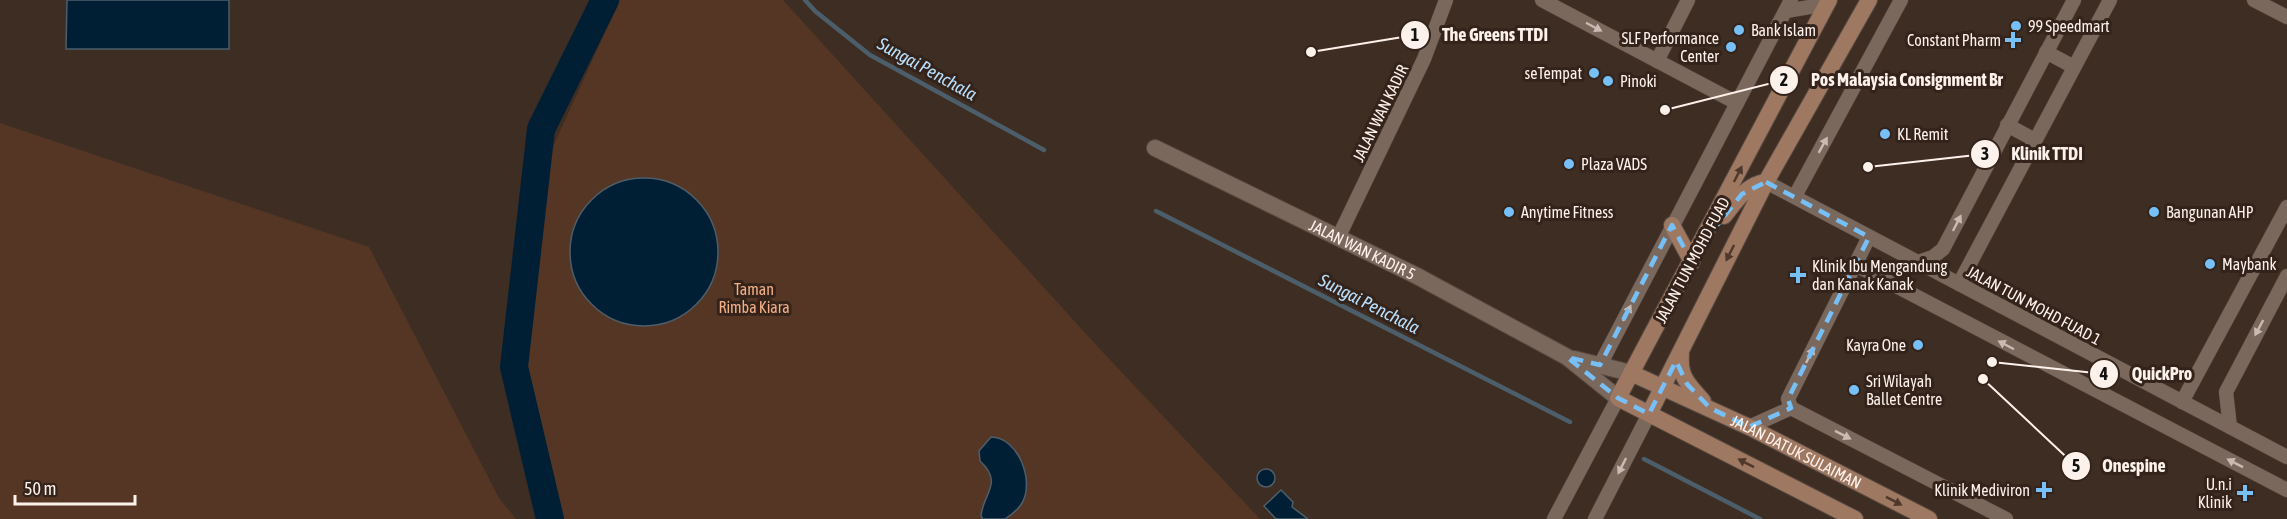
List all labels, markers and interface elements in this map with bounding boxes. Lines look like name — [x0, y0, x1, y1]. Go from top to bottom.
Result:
callout: The Greens TTDI — [1400, 17, 1560, 53]
place label: 99 Speedmart — [2028, 17, 2110, 36]
marker: 99 Speedmart — [2009, 19, 2023, 33]
place label: Bank Islam — [1751, 21, 1816, 39]
one-way arrow — [1586, 22, 1603, 32]
marker: Bank Islam — [1732, 23, 1746, 37]
text: 1 — [1411, 24, 1419, 45]
text: The Greens TTDI — [1442, 24, 1548, 45]
place label: SLF Performance Center — [1621, 29, 1719, 65]
place label: Constant Pharm — [1907, 31, 2001, 49]
water label: Sungai Penchala — [873, 32, 981, 105]
marker: Constant Pharm — [2006, 33, 2020, 47]
marker: SLF Performance Center — [1724, 40, 1738, 54]
street label: JALAN WAN KADIR — [1349, 61, 1411, 165]
callout: Pos Malaysia Consignment Br — [1769, 62, 2015, 98]
place label: seTempat — [1525, 64, 1582, 83]
marker: seTempat — [1587, 66, 1601, 80]
text: 2 — [1780, 69, 1788, 90]
text: Pos Malaysia Consignment Br — [1811, 69, 2004, 90]
place label: Pinoki — [1620, 72, 1657, 90]
marker: Pinoki — [1601, 74, 1615, 88]
place label: KL Remit — [1897, 125, 1949, 143]
marker: KL Remit — [1878, 127, 1892, 141]
one-way arrow — [1818, 136, 1828, 153]
callout: Klinik TTDI — [1970, 136, 2095, 172]
text: 3 — [1981, 143, 1989, 164]
text: Klinik TTDI — [2011, 143, 2083, 164]
place label: Plaza VADS — [1581, 155, 1647, 173]
marker: Plaza VADS — [1562, 157, 1576, 171]
one-way arrow — [1733, 165, 1743, 182]
street label: JALAN TUN MOHD FUAD — [1651, 194, 1733, 326]
place label: Anytime Fitness — [1521, 203, 1614, 222]
place label: Bangunan AHP — [2166, 203, 2254, 222]
marker: Anytime Fitness — [1502, 205, 1516, 219]
marker: Bangunan AHP — [2147, 205, 2161, 219]
one-way arrow — [1952, 214, 1961, 231]
street label: JALAN WAN KADIR 5 — [1307, 216, 1419, 283]
one-way arrow — [1726, 245, 1735, 262]
place label: Maybank — [2222, 255, 2277, 274]
place label: Klinik Ibu Mengandung dan Kanak Kanak — [1812, 257, 1948, 293]
marker: Maybank — [2203, 257, 2217, 271]
street label: JALAN TUN MOHD FUAD 1 — [1964, 262, 2104, 348]
marker: Klinik Ibu Mengandung dan Kanak Kanak — [1789, 266, 1807, 284]
water label: Sungai Penchala — [1314, 269, 1424, 338]
park label: Taman Rimba Kiara — [718, 280, 790, 316]
one-way arrow — [1622, 304, 1632, 321]
one-way arrow — [2255, 319, 2265, 337]
place label: Kayra One — [1846, 336, 1906, 355]
marker: Kayra One — [1911, 338, 1925, 352]
one-way arrow — [1997, 340, 2014, 350]
one-way arrow — [1805, 347, 1814, 364]
callout: QuickPro — [2089, 356, 2204, 392]
text: 4 — [2099, 363, 2108, 384]
text: QuickPro — [2132, 363, 2192, 384]
place label: Sri Wilayah Ballet Centre — [1866, 372, 1942, 408]
marker: Sri Wilayah Ballet Centre — [1847, 383, 1861, 397]
street label: JALAN DATUK SULAIMAN — [1728, 411, 1864, 492]
one-way arrow — [1834, 430, 1851, 440]
callout: Onespine — [2061, 448, 2178, 484]
text: 5 — [2072, 455, 2080, 476]
text: Onespine — [2102, 455, 2166, 476]
one-way arrow — [1617, 458, 1627, 475]
one-way arrow — [2226, 458, 2243, 468]
one-way arrow — [1737, 459, 1755, 469]
scale bar — [15, 468, 135, 506]
place label: U.n.i Klinik — [2198, 475, 2232, 511]
text: 50 m — [24, 478, 56, 499]
place label: Klinik Mediviron — [1934, 481, 2030, 499]
marker: Klinik Mediviron — [2035, 481, 2053, 499]
marker: U.n.i Klinik — [2236, 484, 2254, 502]
one-way arrow — [1886, 497, 1903, 506]

